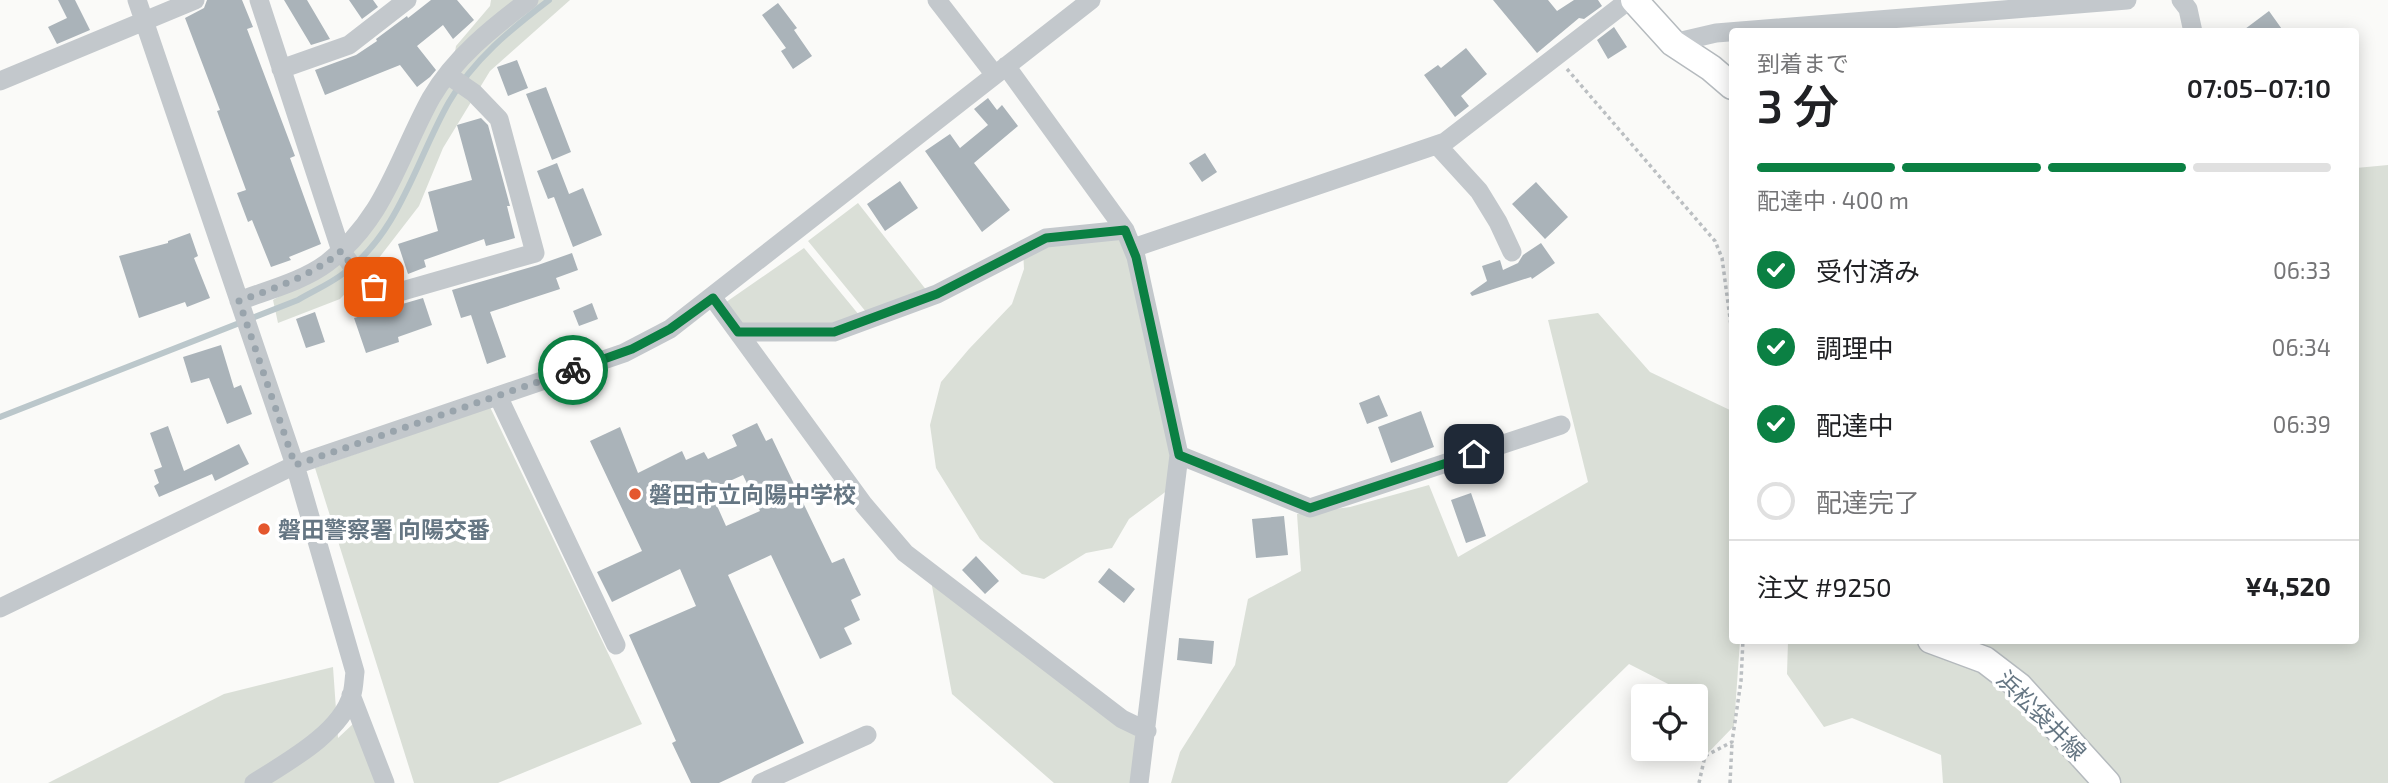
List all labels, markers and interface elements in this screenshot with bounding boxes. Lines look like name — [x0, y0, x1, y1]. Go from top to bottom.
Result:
text: 到着まで — [1757, 49, 1849, 77]
text: 07:05–07:10 — [2187, 72, 2331, 103]
text: 3 分 — [1757, 77, 1839, 132]
text: 配達中 · 400 m — [1757, 186, 1909, 214]
icon: check — [1757, 251, 1795, 289]
text: 受付済み — [1816, 255, 1920, 286]
text: 06:33 — [2273, 256, 2331, 284]
pin — [344, 257, 404, 317]
icon: bag — [355, 268, 393, 306]
icon: check — [1757, 328, 1795, 366]
text: 調理中 — [1816, 332, 1894, 363]
text: 06:34 — [2272, 333, 2331, 361]
courier — [538, 335, 608, 405]
icon: bike — [554, 351, 592, 389]
icon: check — [1757, 405, 1795, 443]
text: 配達中 — [1816, 409, 1894, 440]
text: 06:39 — [2273, 410, 2331, 438]
pin — [1444, 424, 1504, 484]
icon: home — [1455, 435, 1493, 473]
place label: 磐田市立向陽中学校 — [649, 480, 856, 508]
marker: 磐田市立向陽中学校 — [627, 486, 643, 502]
text: 配達完了 — [1816, 486, 1920, 517]
place label: 磐田警察署 向陽交番 — [278, 515, 490, 543]
marker: 磐田警察署 向陽交番 — [256, 521, 272, 537]
text: ¥4,520 — [2245, 570, 2331, 601]
text: 注文 #9250 — [1757, 571, 1892, 602]
street label: 浜松袋井線 — [1991, 664, 2093, 766]
map controls — [1631, 684, 1708, 761]
button: locate — [1631, 684, 1708, 761]

